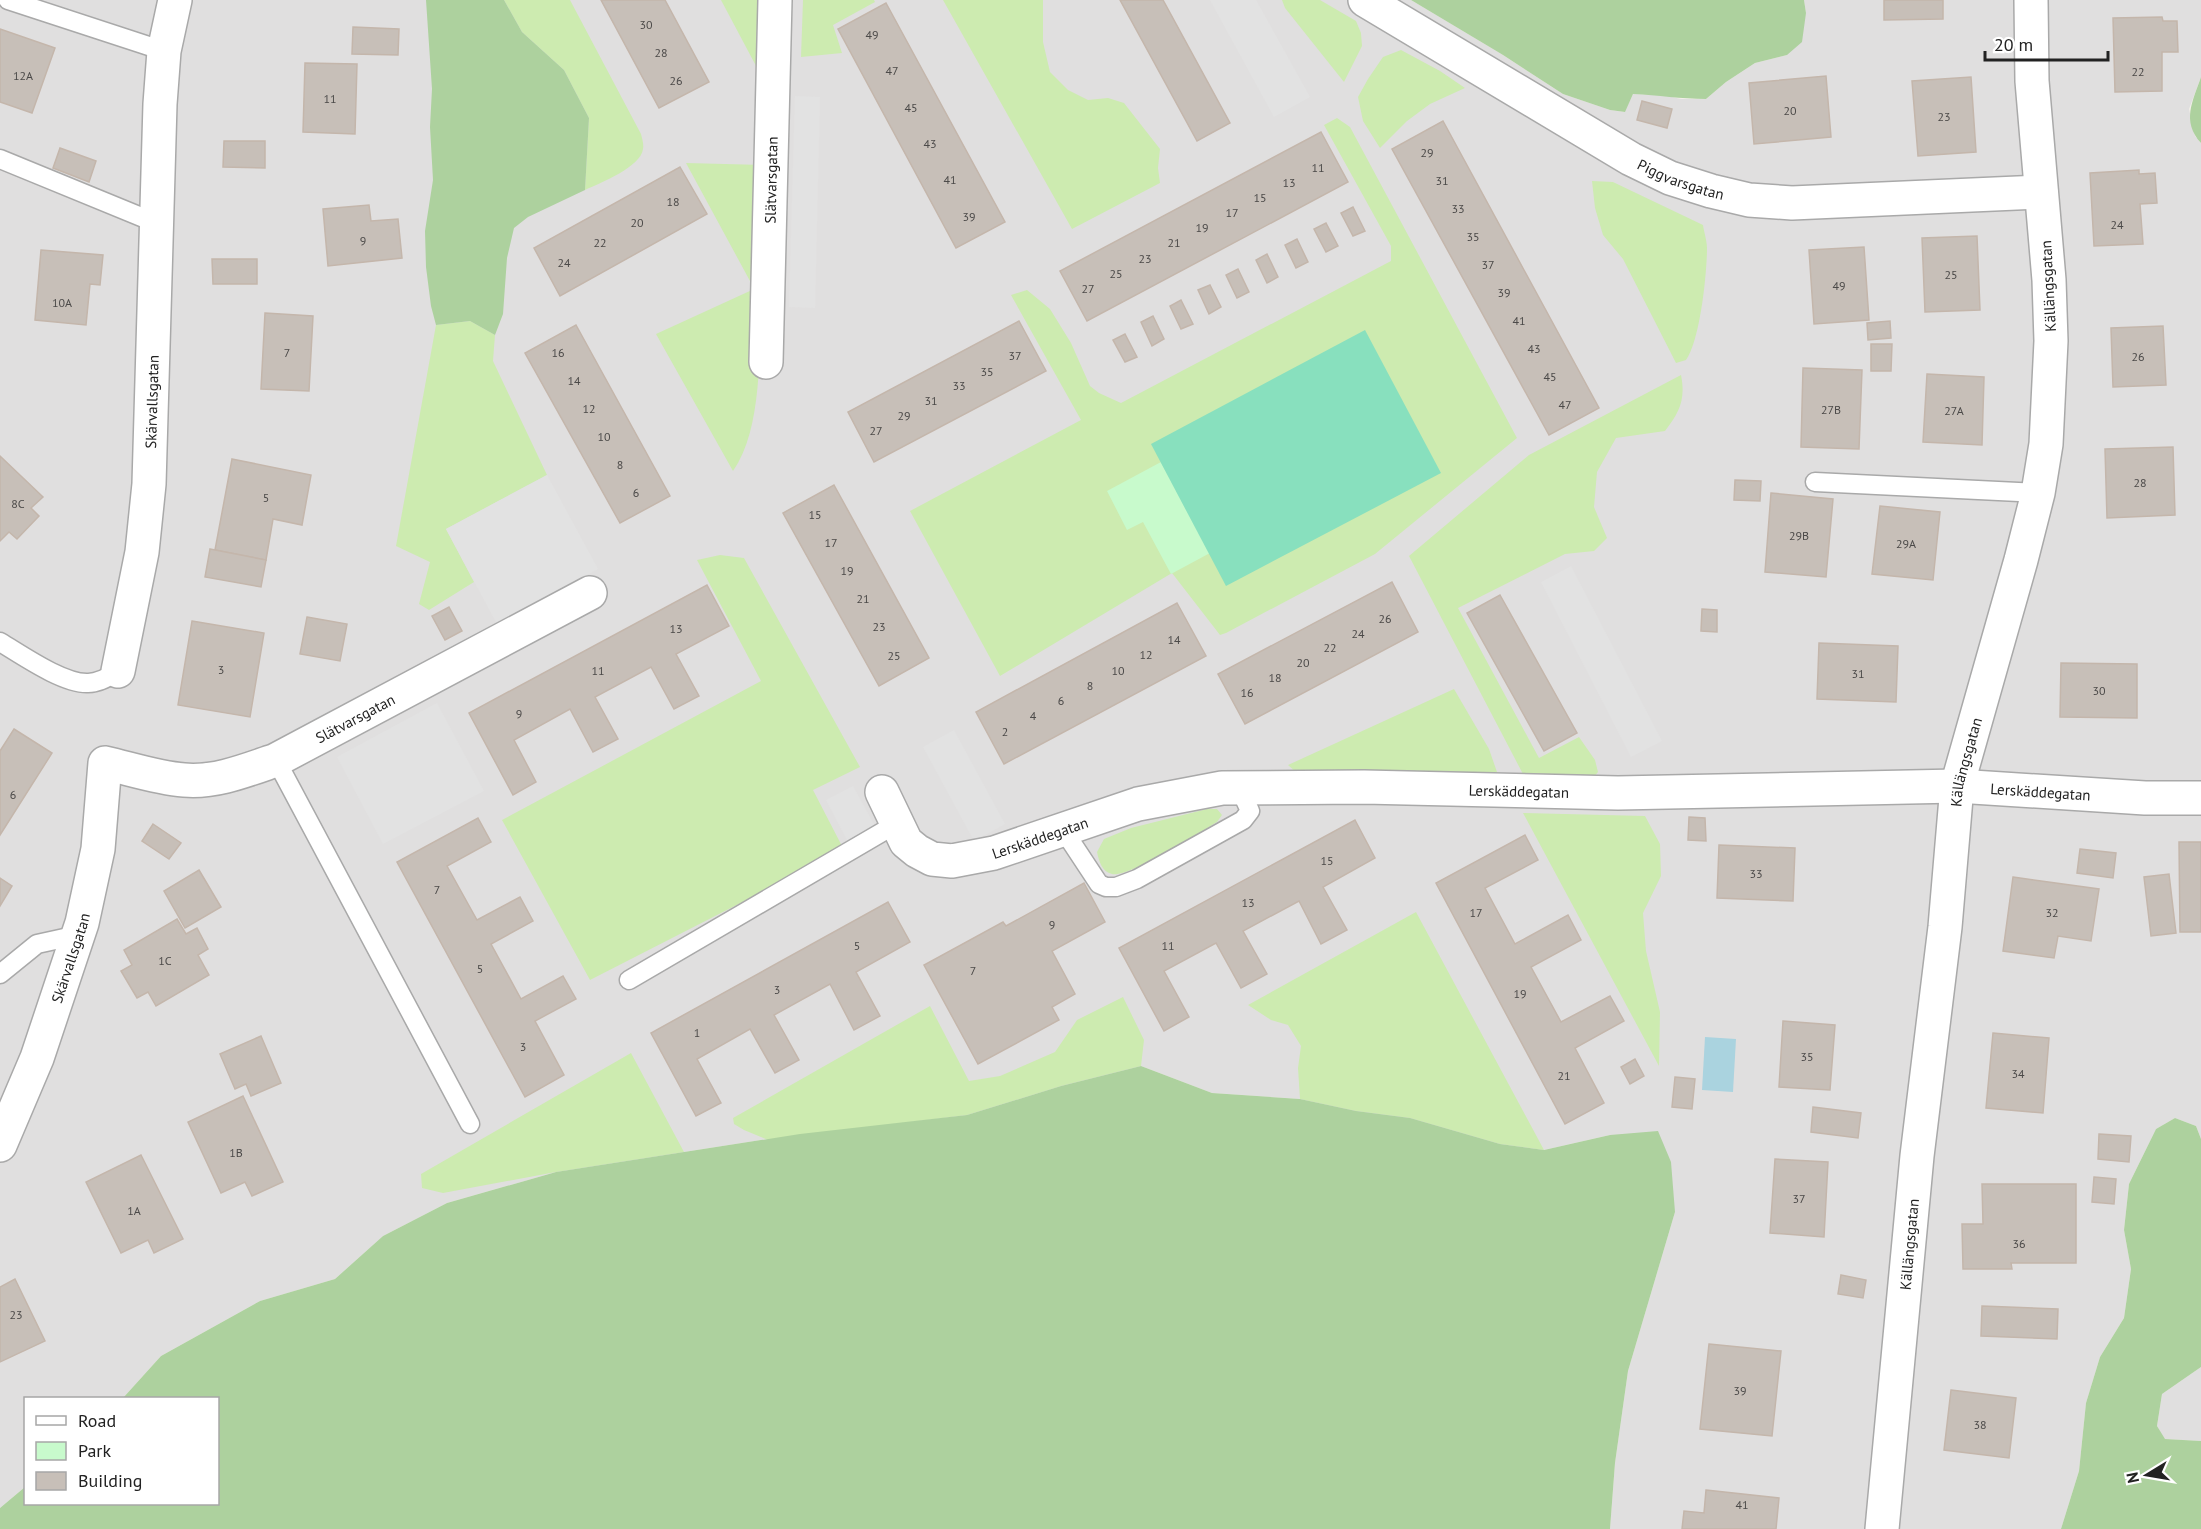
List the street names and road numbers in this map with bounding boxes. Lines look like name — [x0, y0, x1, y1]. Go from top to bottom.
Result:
street label: Slätvarsgatan — [760, 136, 781, 224]
street label: Piggvarsgatan — [1635, 154, 1726, 203]
street label: Källängsgatan — [2036, 240, 2060, 332]
street label: Skärvallsgatan — [141, 355, 162, 449]
street label: Slätvarsgatan — [312, 689, 398, 747]
street label: Källängsgatan — [1946, 715, 1985, 807]
street label: Lerskäddegatan — [1990, 779, 2091, 804]
street label: Lerskäddegatan — [1468, 780, 1569, 801]
street label: Lerskäddegatan — [989, 812, 1091, 863]
street label: Skärvallsgatan — [47, 911, 93, 1005]
street label: Källängsgatan — [1895, 1198, 1922, 1291]

